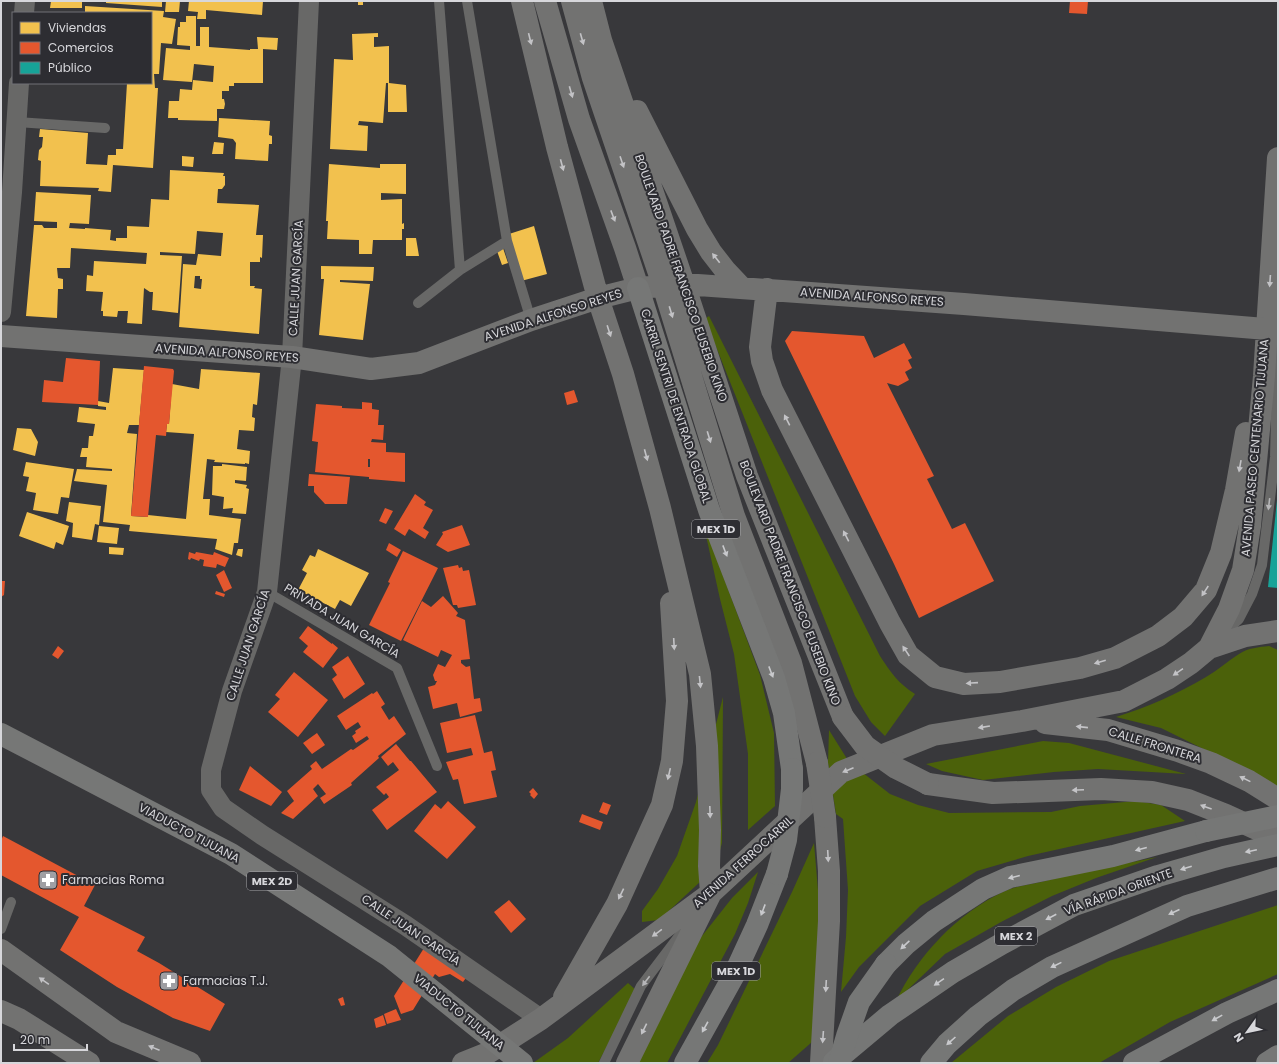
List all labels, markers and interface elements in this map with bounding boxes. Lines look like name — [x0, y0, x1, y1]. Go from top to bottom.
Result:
legend — [12, 12, 152, 84]
text: Viviendas — [48, 19, 106, 36]
one-way arrow — [527, 33, 533, 45]
one-way arrow — [579, 33, 585, 45]
text: Comercios — [48, 39, 113, 56]
text: Público — [48, 59, 92, 76]
one-way arrow — [568, 87, 574, 99]
street label: BOULEVARD PADRE FRANCISCO EUSEBIO KINO — [631, 152, 732, 404]
one-way arrow — [619, 157, 625, 169]
one-way arrow — [559, 159, 565, 171]
one-way arrow — [610, 210, 616, 222]
street label: CALLE JUAN GARCÍA — [284, 219, 307, 336]
one-way arrow — [712, 253, 721, 264]
one-way arrow — [1266, 275, 1273, 287]
street label: AVENIDA ALFONSO REYES — [800, 283, 944, 310]
street label: AVENIDA ALFONSO REYES — [482, 284, 624, 345]
street label: CARRIL SENTRI DE ENTRADA GLOBAL — [637, 306, 716, 505]
one-way arrow — [668, 307, 674, 319]
one-way arrow — [606, 325, 612, 337]
street label: AVENIDA PASEO CENTENARIO TIJUANA — [1236, 338, 1273, 558]
street label: AVENIDA ALFONSO REYES — [155, 339, 299, 366]
one-way arrow — [784, 414, 790, 425]
one-way arrow — [706, 431, 712, 443]
one-way arrow — [643, 449, 649, 461]
street label: BOULEVARD PADRE FRANCISCO EUSEBIO KINO — [736, 458, 845, 708]
one-way arrow — [1237, 460, 1243, 473]
one-way arrow — [1266, 498, 1272, 510]
road number: MEX 1D — [692, 520, 740, 538]
one-way arrow — [843, 530, 849, 541]
one-way arrow — [722, 545, 728, 557]
street label: PRIVADA JUAN GARCÍA — [281, 579, 403, 662]
one-way arrow — [1201, 586, 1209, 596]
street label: CALLE JUAN GARCÍA — [221, 587, 274, 703]
one-way arrow — [671, 638, 678, 650]
one-way arrow — [903, 645, 910, 656]
one-way arrow — [1093, 659, 1105, 665]
one-way arrow — [769, 667, 775, 679]
one-way arrow — [1173, 668, 1183, 676]
one-way arrow — [697, 676, 704, 688]
one-way arrow — [966, 680, 978, 687]
street label: CALLE FRONTERA — [1107, 722, 1204, 767]
one-way arrow — [978, 724, 990, 730]
one-way arrow — [1076, 724, 1088, 730]
one-way arrow — [842, 767, 853, 773]
one-way arrow — [666, 768, 672, 780]
one-way arrow — [1239, 776, 1250, 782]
one-way arrow — [1071, 787, 1084, 793]
street label: VIADUCTO TIJUANA — [136, 799, 243, 867]
one-way arrow — [1199, 804, 1211, 810]
one-way arrow — [706, 806, 713, 818]
street label: AVENIDA FERROCARRIL — [689, 812, 797, 911]
one-way arrow — [1135, 846, 1147, 852]
one-way arrow — [1245, 848, 1257, 854]
one-way arrow — [824, 850, 831, 862]
street label: VÍA RÁPIDA ORIENTE — [1061, 864, 1174, 919]
one-way arrow — [1180, 865, 1192, 871]
pharmacy icon: Farmacias Roma — [37, 869, 59, 891]
place label: Farmacias Roma — [62, 871, 164, 888]
road number: MEX 2D — [247, 872, 297, 890]
one-way arrow — [1008, 874, 1020, 880]
one-way arrow — [618, 888, 624, 900]
street label: CALLE JUAN GARCÍA — [358, 890, 464, 969]
one-way arrow — [759, 905, 765, 917]
one-way arrow — [1168, 909, 1180, 915]
one-way arrow — [1046, 914, 1057, 920]
road number: MEX 2 — [995, 927, 1037, 945]
one-way arrow — [652, 929, 662, 937]
one-way arrow — [900, 941, 910, 950]
road number: MEX 1D — [712, 962, 760, 980]
one-way arrow — [1050, 962, 1061, 968]
pharmacy icon: Farmacias T.J. — [158, 970, 180, 992]
street label: VIADUCTO TIJUANA — [410, 970, 508, 1054]
place label: Farmacias T.J. — [183, 972, 268, 989]
one-way arrow — [642, 975, 650, 986]
one-way arrow — [39, 977, 49, 985]
one-way arrow — [934, 978, 944, 986]
one-way arrow — [822, 980, 829, 992]
north arrow — [1227, 1012, 1267, 1052]
one-way arrow — [1211, 1015, 1223, 1022]
one-way arrow — [702, 1021, 709, 1032]
one-way arrow — [641, 1023, 647, 1034]
scale bar — [14, 1026, 87, 1052]
text: N — [1230, 1030, 1248, 1045]
text: 20 m — [20, 1031, 50, 1048]
one-way arrow — [819, 1031, 826, 1043]
one-way arrow — [946, 1036, 956, 1046]
one-way arrow — [149, 1045, 160, 1051]

